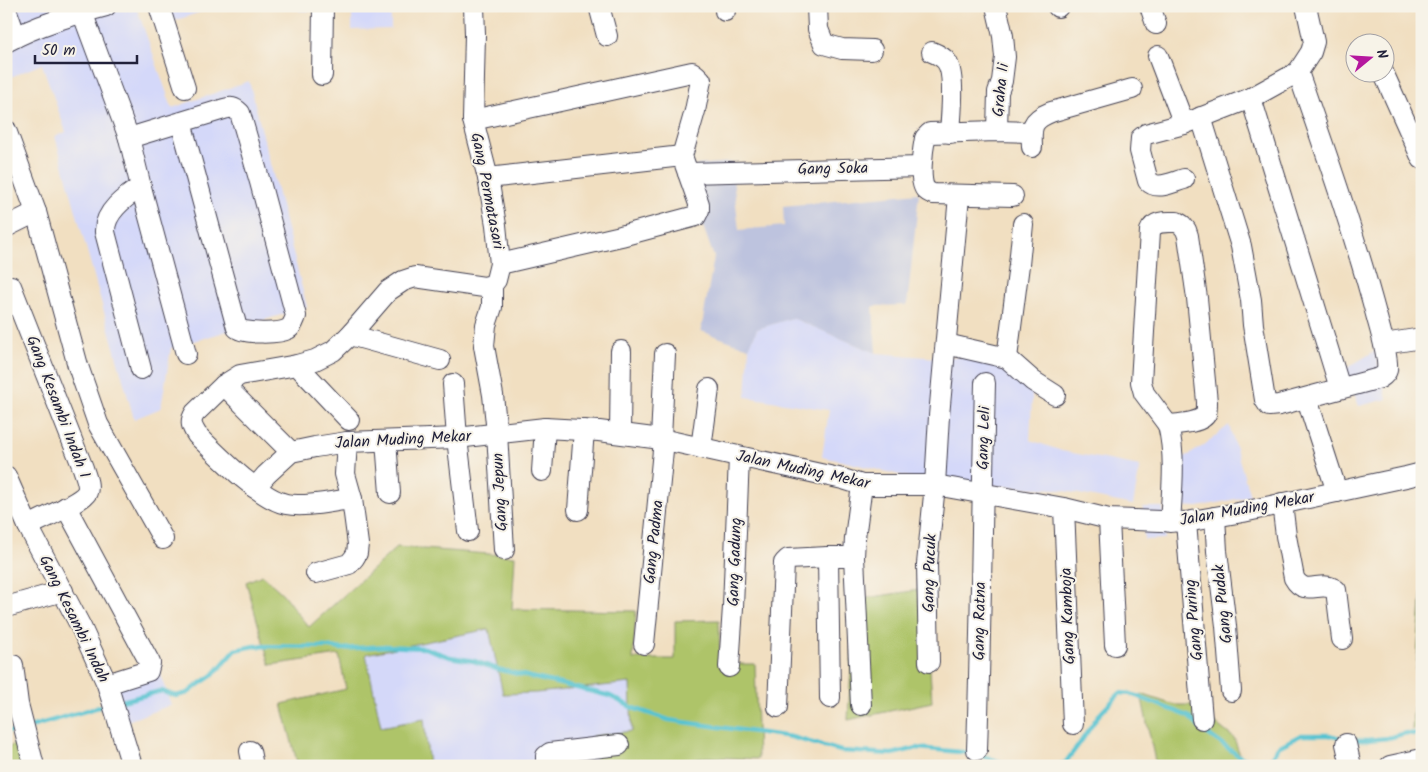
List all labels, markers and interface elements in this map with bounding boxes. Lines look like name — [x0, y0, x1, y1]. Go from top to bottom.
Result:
scale bar — [35, 32, 138, 64]
north arrow — [1346, 32, 1396, 82]
text: 50 m — [42, 39, 76, 63]
text: N — [1370, 47, 1393, 62]
street label: Graha Ii — [986, 61, 1016, 118]
street label: Gang Permatasari — [463, 131, 511, 253]
street label: Gang Soka — [797, 156, 869, 182]
street label: Gang Kesambi Indah I — [19, 332, 97, 482]
street label: Gang Leli — [970, 405, 998, 470]
street label: Jalan Muding Mekar — [334, 424, 473, 456]
street label: Jalan Muding Mekar — [734, 444, 874, 497]
street label: Gang Jepun — [485, 452, 515, 532]
street label: Jalan Muding Mekar — [1178, 485, 1318, 533]
street label: Gang Padma — [637, 499, 671, 585]
street label: Gang Gadung — [721, 517, 749, 607]
street label: Gang Pucuk — [916, 533, 944, 613]
street label: Gang Kesambi Indah — [32, 551, 116, 687]
street label: Gang Pudak — [1206, 563, 1240, 645]
street label: Gang Kamboja — [1054, 567, 1082, 665]
street label: Gang Puring — [1178, 578, 1210, 662]
street label: Gang Ratna — [967, 581, 993, 661]

